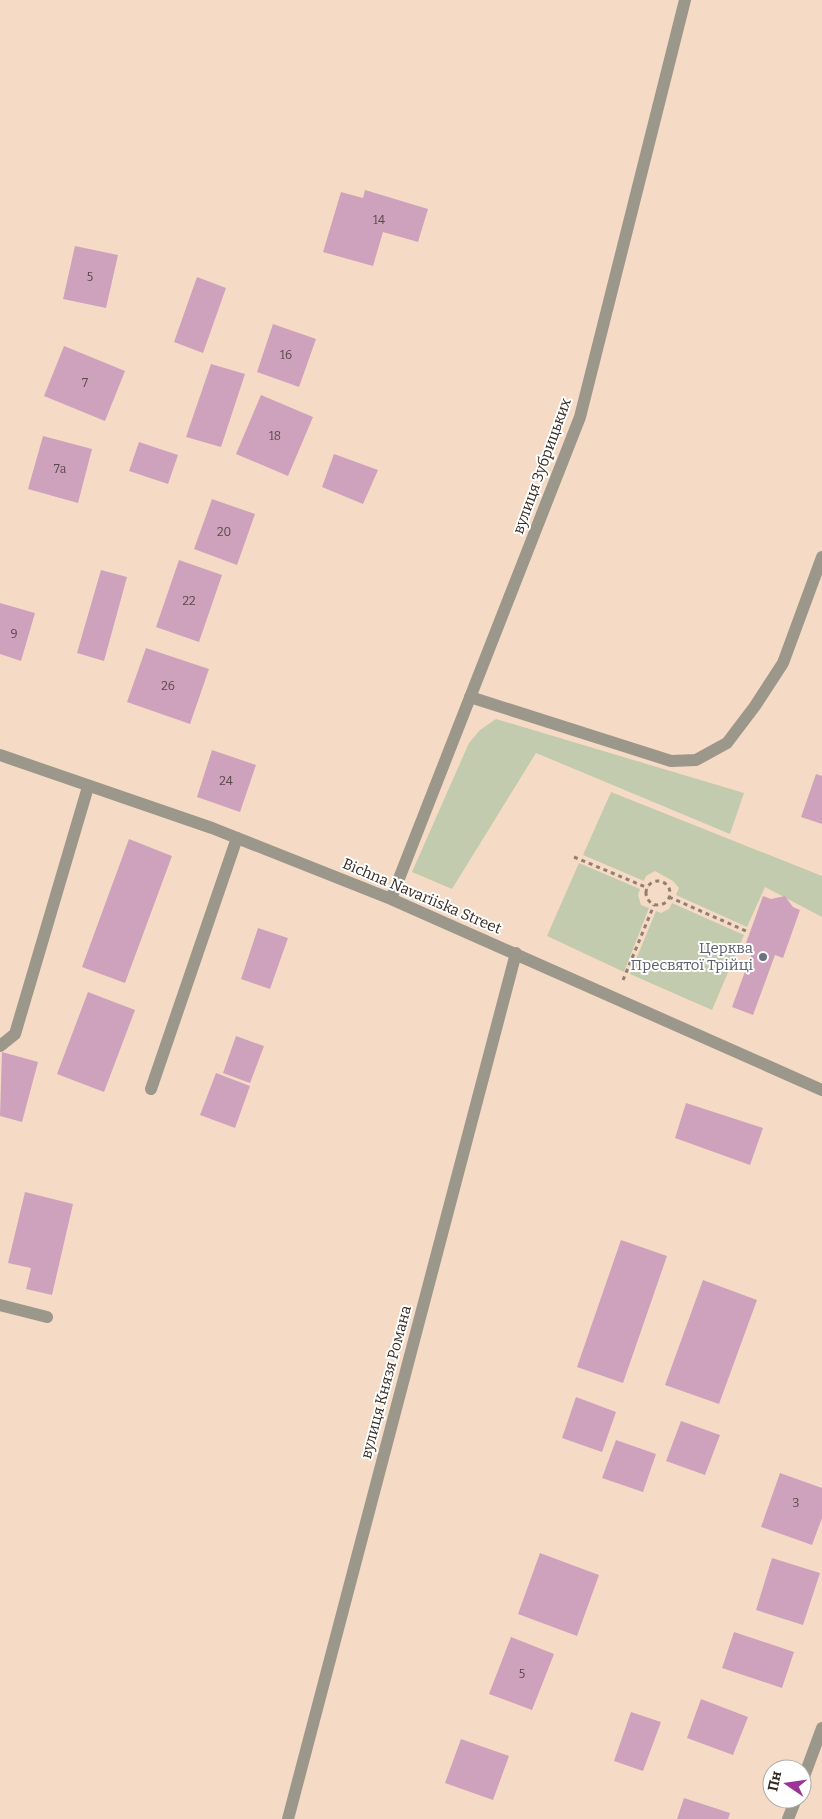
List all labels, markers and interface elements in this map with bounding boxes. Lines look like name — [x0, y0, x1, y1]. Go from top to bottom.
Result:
house number: 14 — [373, 213, 385, 227]
house number: 5 — [87, 270, 93, 284]
house number: 16 — [280, 348, 292, 362]
house number: 7 — [82, 376, 88, 390]
street label: вулиця Зубрицьких — [509, 395, 575, 536]
house number: 18 — [269, 429, 281, 443]
house number: 7а — [54, 462, 67, 476]
house number: 20 — [217, 525, 231, 539]
house number: 22 — [182, 594, 196, 608]
house number: 9 — [10, 627, 18, 641]
house number: 26 — [161, 679, 175, 693]
house number: 24 — [219, 774, 233, 788]
street label: Bichna Navariiska Street — [340, 854, 505, 938]
place label: Церква Пресвятої Трійці — [631, 939, 754, 974]
marker: Церква Пресвятої Трійці — [757, 951, 769, 963]
street label: вулиця Князя Романа — [357, 1304, 415, 1460]
house number: 3 — [793, 1496, 800, 1510]
house number: 5 — [519, 1667, 525, 1681]
north arrow — [762, 1759, 812, 1809]
text: Пн — [764, 1769, 785, 1793]

